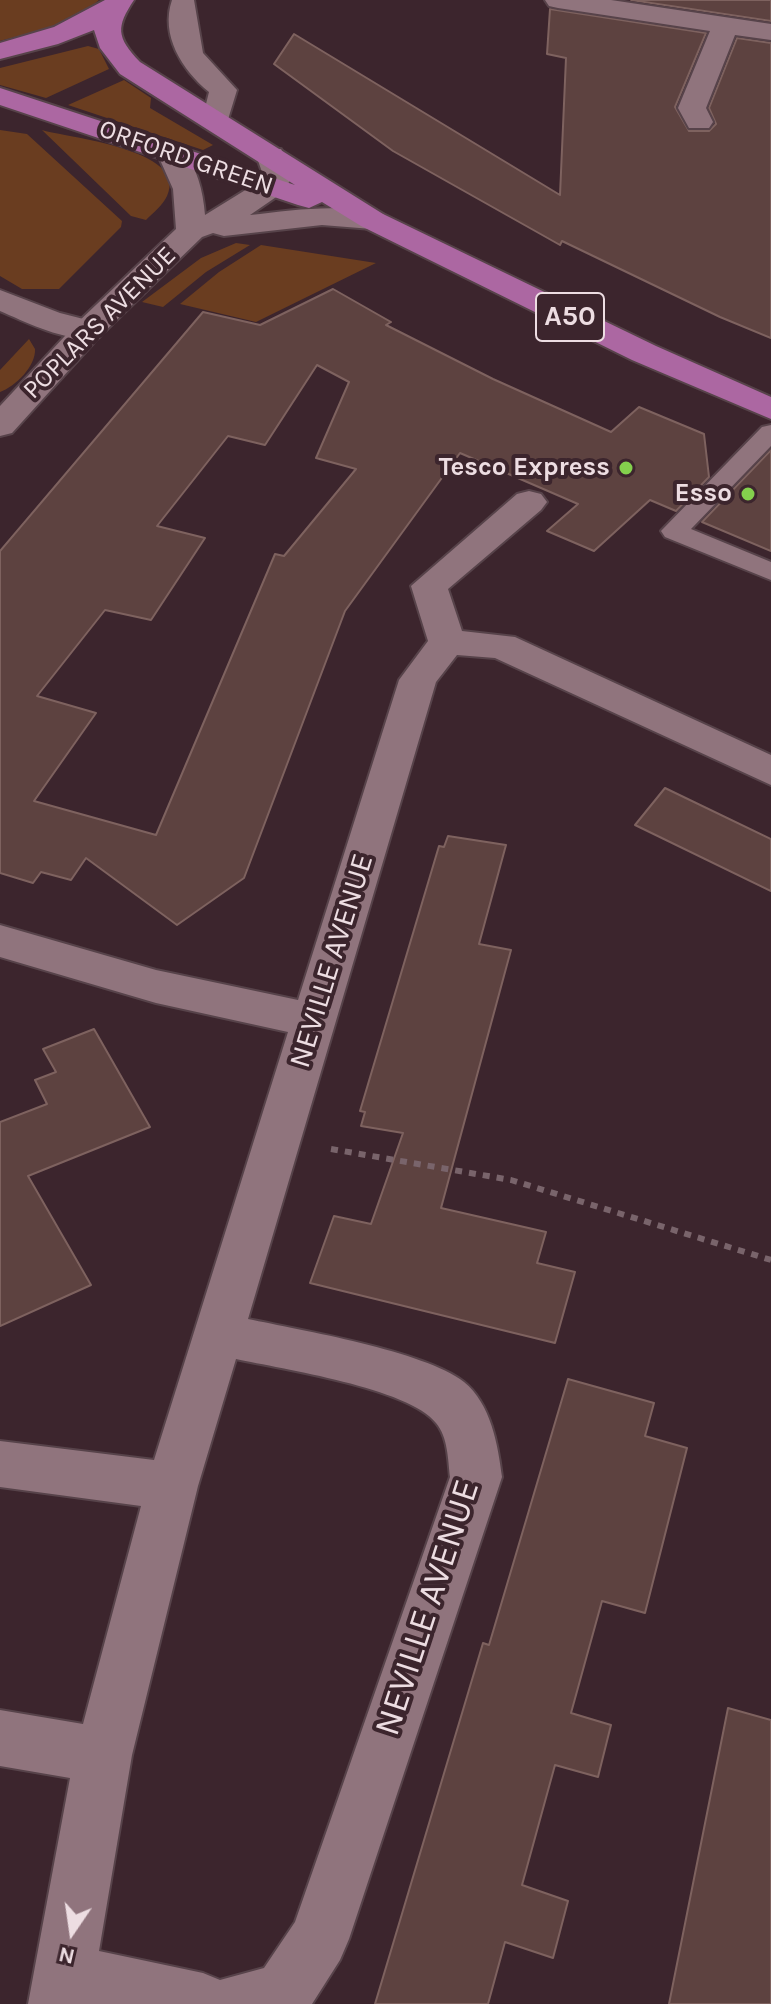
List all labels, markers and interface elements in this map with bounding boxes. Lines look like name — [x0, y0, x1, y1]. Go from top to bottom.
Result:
street label: ORFORD GREEN — [95, 114, 277, 202]
street label: POPLARS AVENUE — [17, 240, 183, 406]
road number: A50 — [536, 293, 604, 341]
place label: Tesco Express — [439, 452, 610, 484]
marker: Tesco Express — [617, 459, 635, 477]
place label: Esso — [675, 478, 732, 510]
marker: Esso — [739, 485, 757, 503]
street label: NEVILLE AVENUE — [282, 850, 382, 1072]
street label: NEVILLE AVENUE — [366, 1475, 490, 1741]
north arrow — [32, 1892, 112, 1972]
text: N — [56, 1941, 77, 1970]

